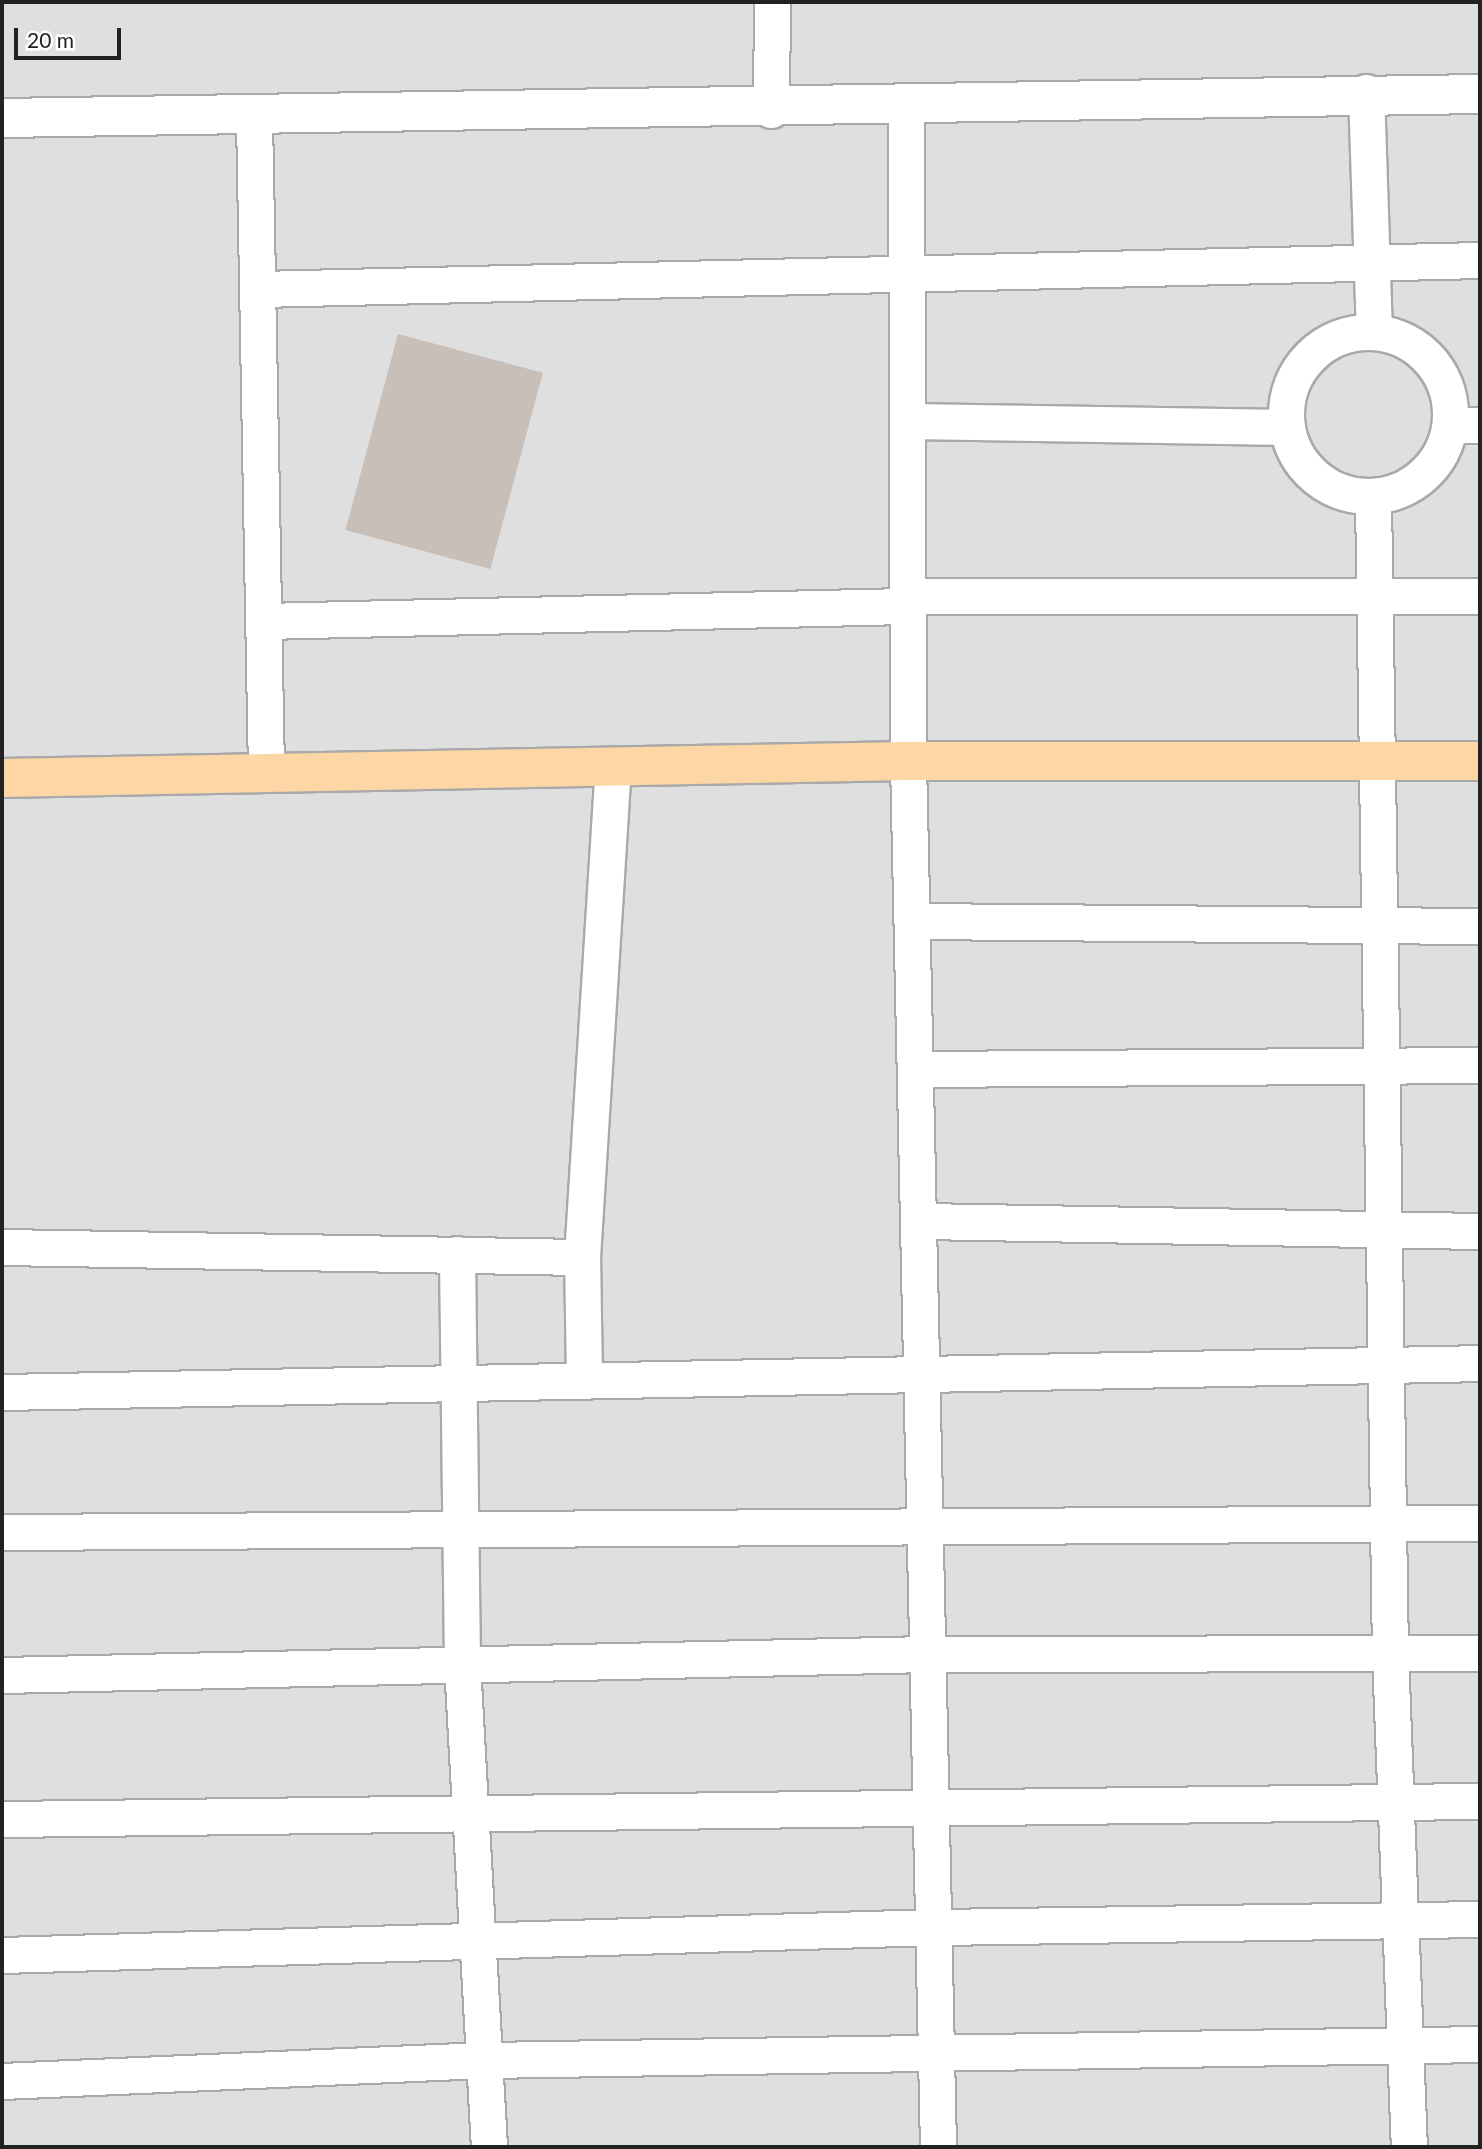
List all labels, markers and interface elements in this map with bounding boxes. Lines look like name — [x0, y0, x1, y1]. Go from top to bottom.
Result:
scale bar — [18, 14, 124, 58]
text: 20 m — [27, 27, 74, 52]

